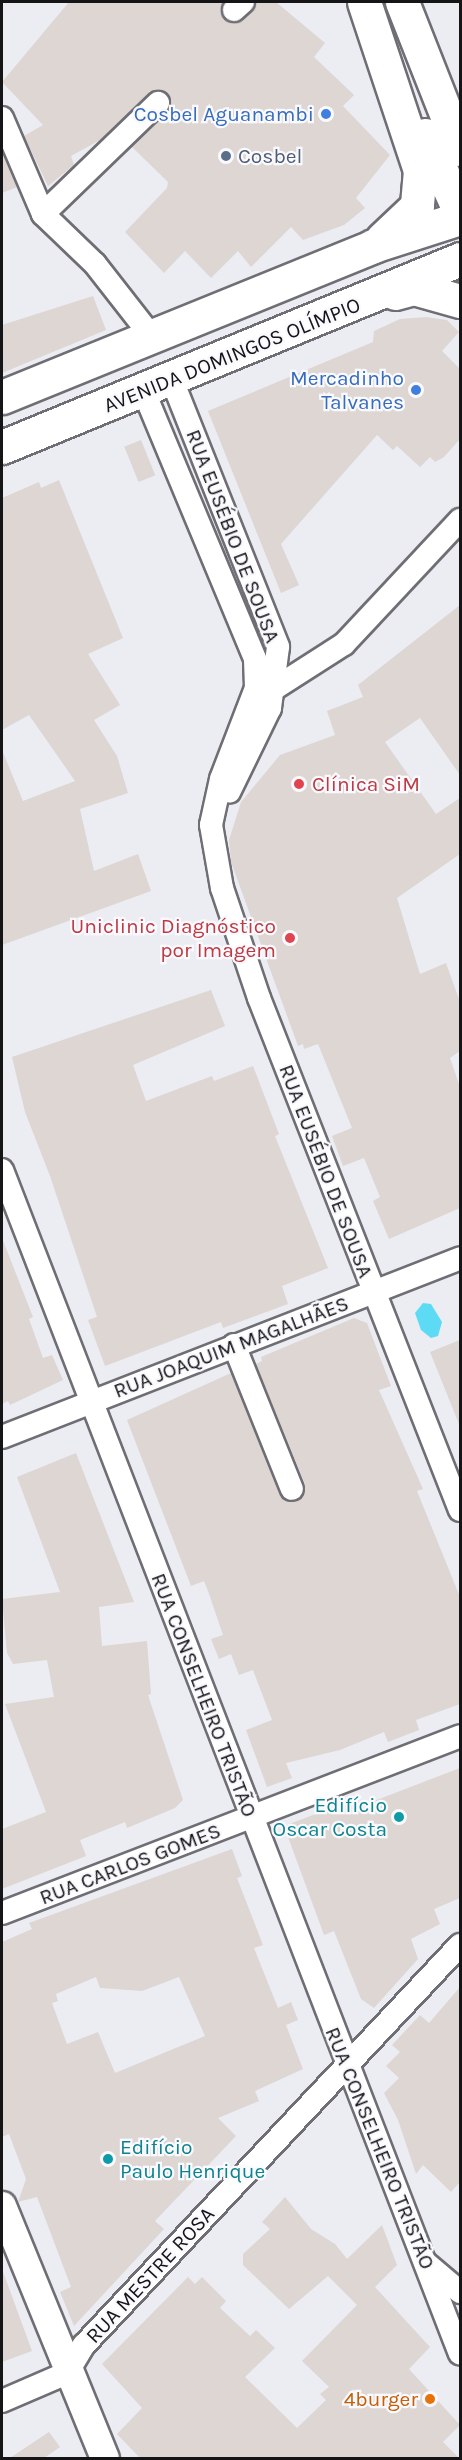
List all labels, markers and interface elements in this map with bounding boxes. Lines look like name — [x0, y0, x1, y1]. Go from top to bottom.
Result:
place label: Cosbel Aguanambi — [134, 101, 314, 127]
marker: Cosbel Aguanambi — [319, 107, 333, 121]
place label: Cosbel — [238, 143, 302, 169]
marker: Cosbel — [219, 149, 233, 163]
street label: AVENIDA DOMINGOS OLÍMPIO — [100, 292, 364, 418]
place label: Mercadinho Talvanes — [290, 365, 404, 415]
marker: Mercadinho Talvanes — [409, 383, 423, 397]
street label: RUA EUSÉBIO DE SOUSA — [181, 426, 285, 646]
place label: Clínica SiM — [312, 771, 420, 797]
marker: Clínica SiM — [290, 775, 308, 793]
place label: Uniclinic Diagnóstico por Imagem — [70, 913, 276, 963]
marker: Uniclinic Diagnóstico por Imagem — [281, 929, 299, 947]
street label: RUA EUSÉBIO DE SOUSA — [274, 1061, 378, 1281]
street label: RUA JOAQUIM MAGALHÃES — [110, 1291, 352, 1403]
street label: RUA CONSELHEIRO TRISTÃO — [146, 1570, 262, 1820]
place label: Edifício Oscar Costa — [273, 1792, 387, 1842]
marker: Edifício Oscar Costa — [392, 1810, 406, 1824]
street label: RUA CARLOS GOMES — [36, 1818, 224, 1910]
street label: RUA CONSELHEIRO TRISTÃO — [320, 2023, 440, 2273]
place label: Edifício Paulo Henrique — [120, 2134, 265, 2184]
marker: Edifício Paulo Henrique — [101, 2152, 115, 2166]
street label: RUA MESTRE ROSA — [80, 2202, 220, 2348]
place label: 4burger — [344, 2386, 418, 2412]
marker: 4burger — [423, 2392, 437, 2406]

